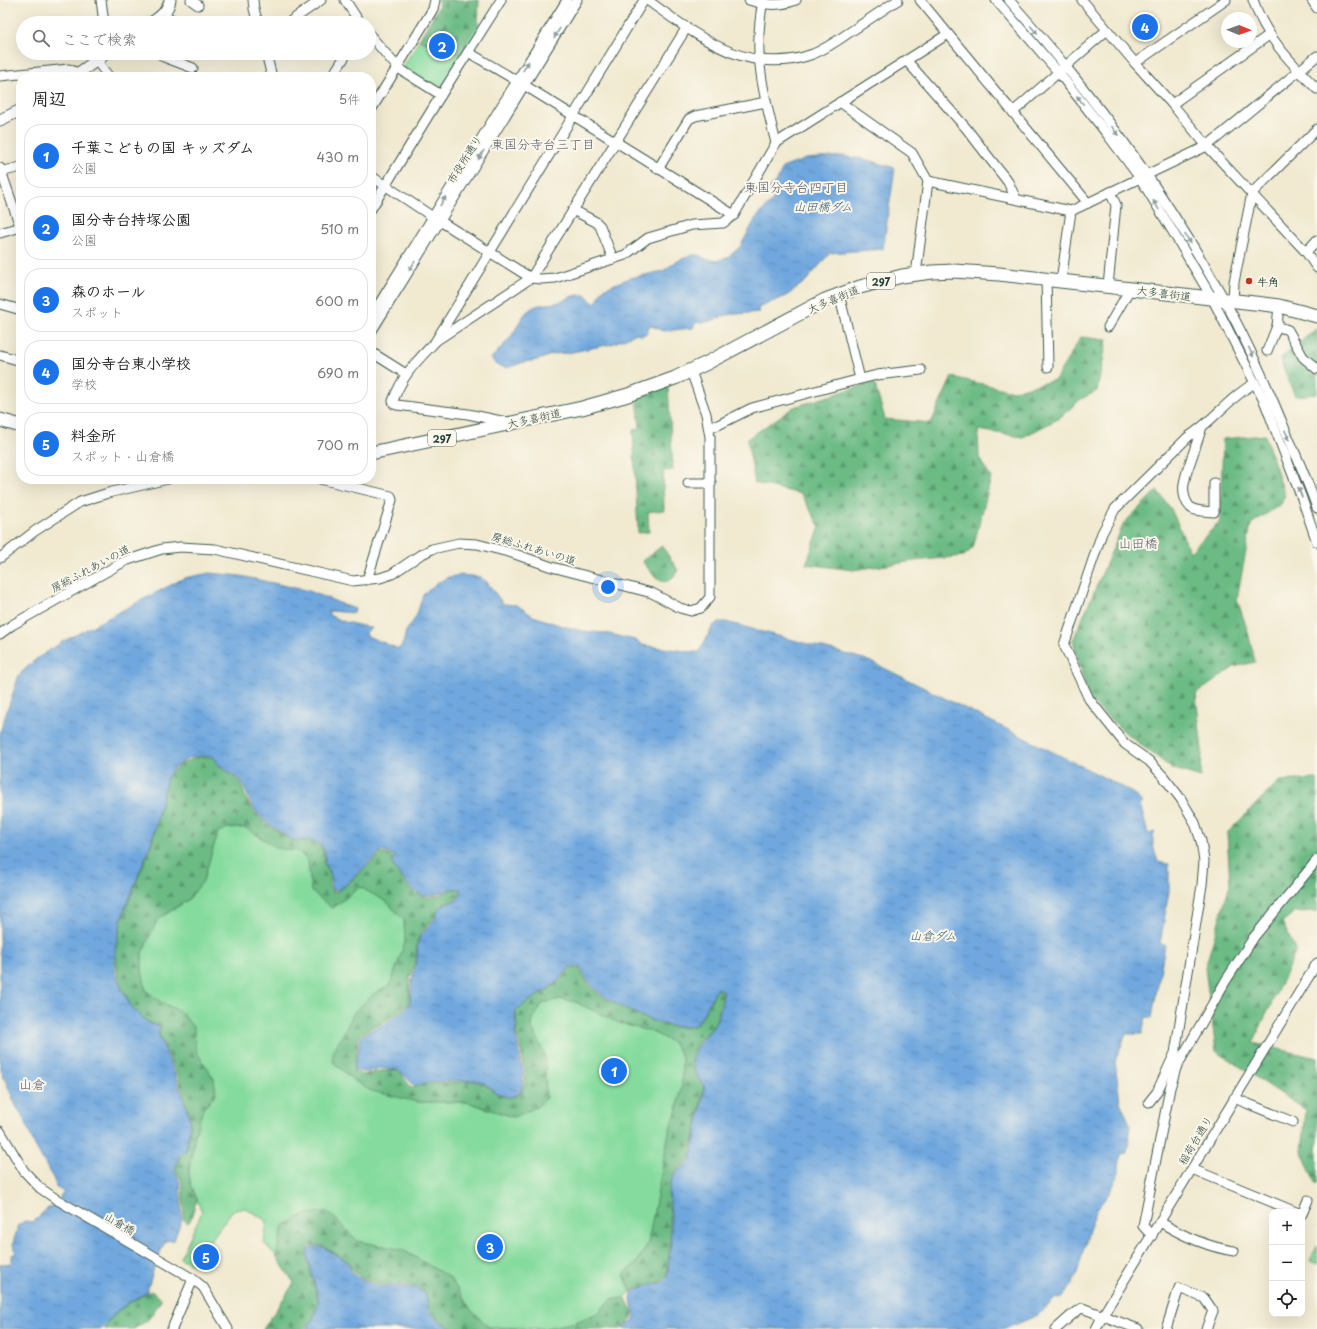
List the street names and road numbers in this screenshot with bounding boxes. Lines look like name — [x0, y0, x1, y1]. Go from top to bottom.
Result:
street label: 市役所通り — [442, 131, 486, 187]
road number: 297 — [867, 273, 895, 289]
street label: 大多喜街道 — [804, 280, 862, 318]
street label: 大多喜街道 — [1136, 281, 1192, 305]
street label: 大多喜街道 — [505, 404, 563, 432]
road number: 297 — [428, 430, 456, 446]
street label: 房総ふれあいの道 — [489, 527, 579, 569]
street label: 房総ふれあいの道 — [47, 540, 133, 596]
street label: 稲荷台通り — [1174, 1112, 1216, 1168]
street label: 山倉橋 — [101, 1207, 139, 1239]

